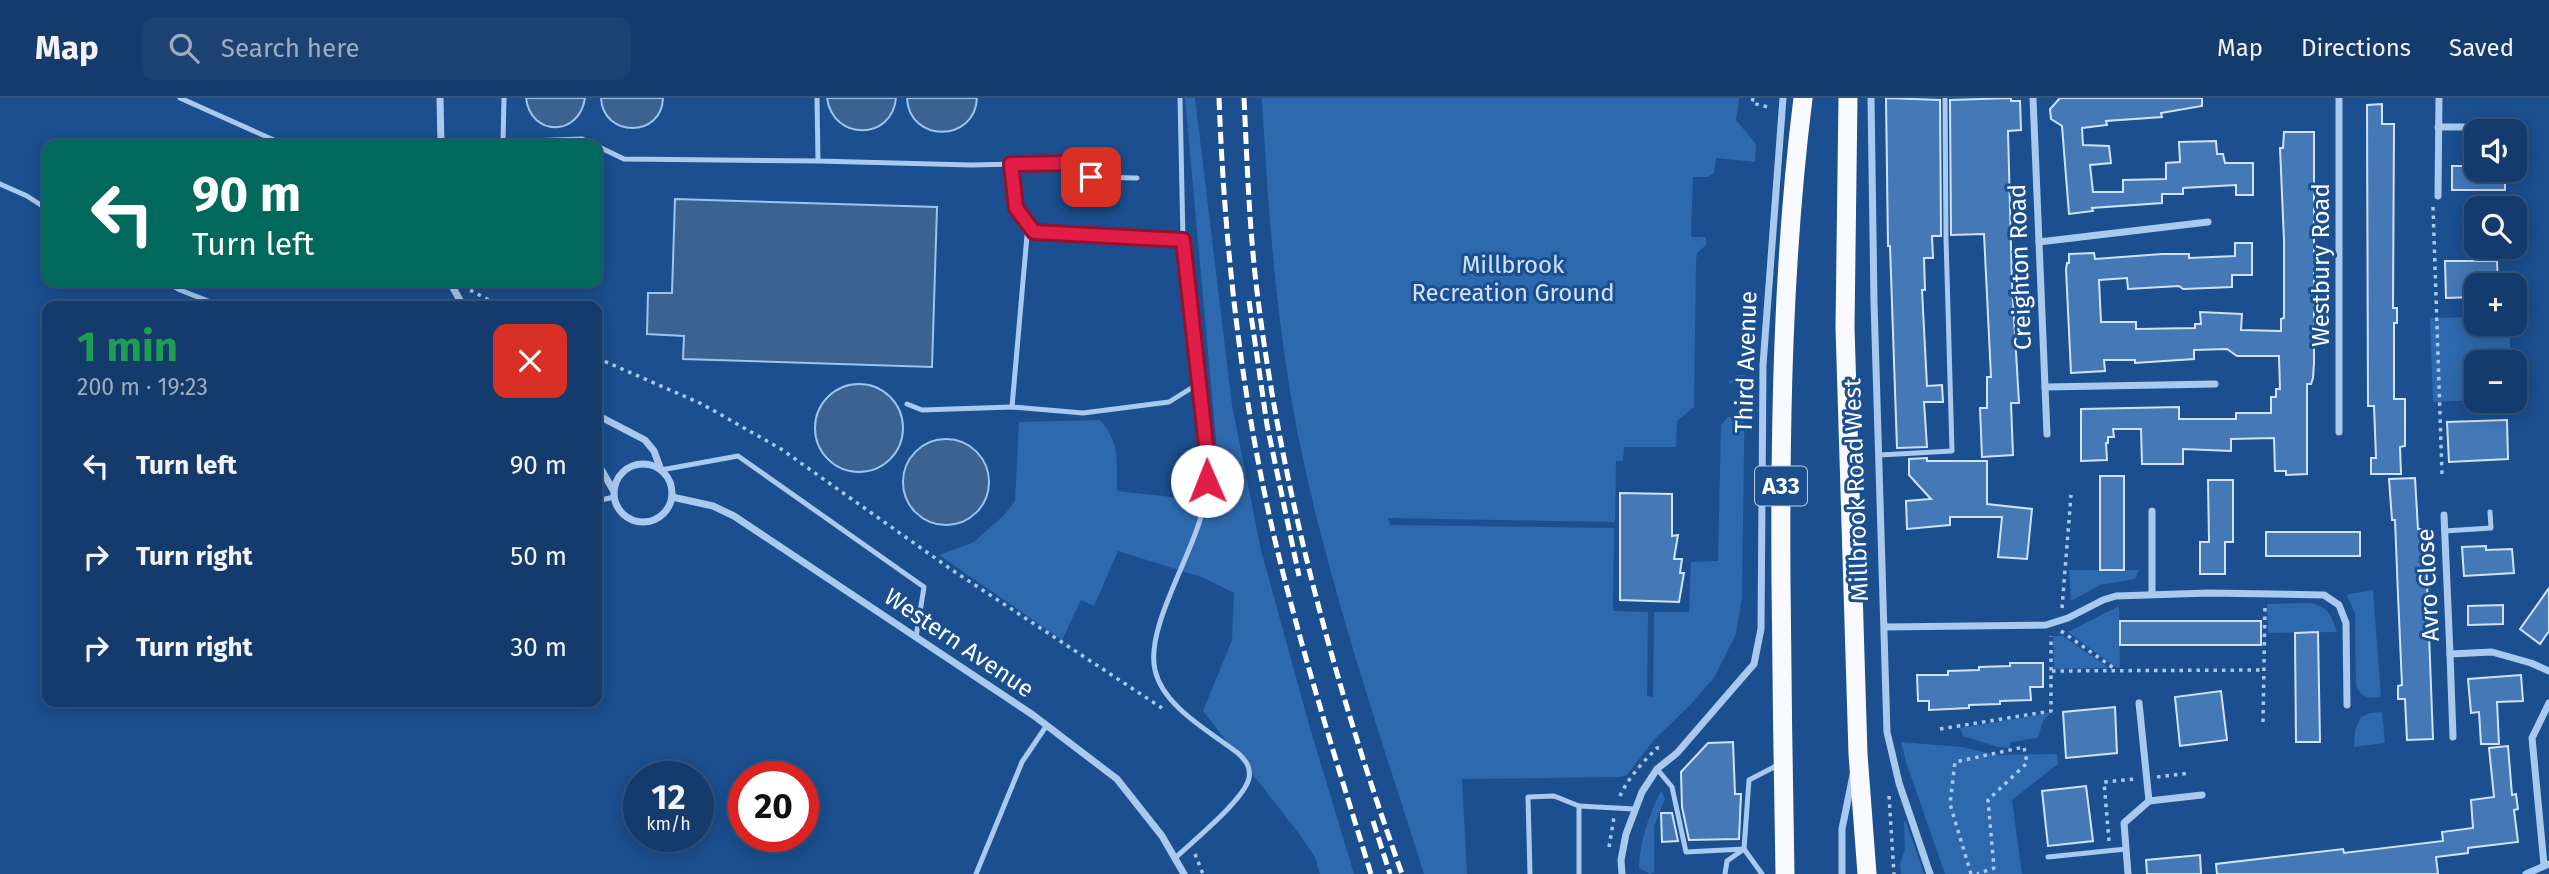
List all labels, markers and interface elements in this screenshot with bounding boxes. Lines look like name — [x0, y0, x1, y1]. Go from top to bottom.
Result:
search box — [141, 17, 631, 80]
text: Map — [35, 28, 99, 68]
icon: search — [165, 29, 203, 67]
text: Search here — [221, 33, 360, 64]
text: Map — [2217, 34, 2263, 62]
text: Directions — [2301, 34, 2411, 62]
text: Saved — [2449, 34, 2514, 62]
map controls — [2464, 119, 2527, 413]
button: sound — [2464, 119, 2527, 182]
pin — [1061, 147, 1121, 207]
icon: arrive — [1072, 158, 1110, 196]
text: 90 m — [192, 165, 301, 224]
icon: left — [77, 168, 168, 259]
street label: Westbury Road — [2307, 183, 2335, 347]
street label: Creighton Road — [2003, 184, 2037, 350]
button: search — [2464, 196, 2527, 259]
text: Turn left — [192, 225, 314, 263]
park label: Millbrook Recreation Ground — [1411, 251, 1615, 307]
button: + — [2464, 273, 2527, 336]
street label: Third Avenue — [1730, 290, 1762, 434]
text: 1 min — [77, 322, 178, 372]
button: close — [493, 324, 567, 398]
button: − — [2464, 350, 2527, 413]
text: 200 m · 19:23 — [77, 373, 208, 401]
street label: Millbrook Road West — [1838, 378, 1874, 602]
position arrow — [1170, 444, 1244, 518]
icon: left — [77, 447, 115, 485]
text: Turn left — [136, 450, 237, 481]
text: 90 m — [510, 450, 567, 481]
road number: A33 — [1755, 466, 1807, 506]
street label: Avro Close — [2411, 528, 2445, 642]
icon: right — [77, 538, 115, 576]
text: Turn right — [136, 541, 253, 572]
text: 50 m — [510, 541, 567, 572]
street label: Western Avenue — [879, 583, 1039, 703]
icon: right — [77, 629, 115, 667]
text: Turn right — [136, 632, 253, 663]
text: 30 m — [510, 632, 567, 663]
speed limit sign: 20 — [728, 761, 819, 852]
text: 12 — [651, 776, 686, 818]
text: km/h — [646, 813, 691, 835]

